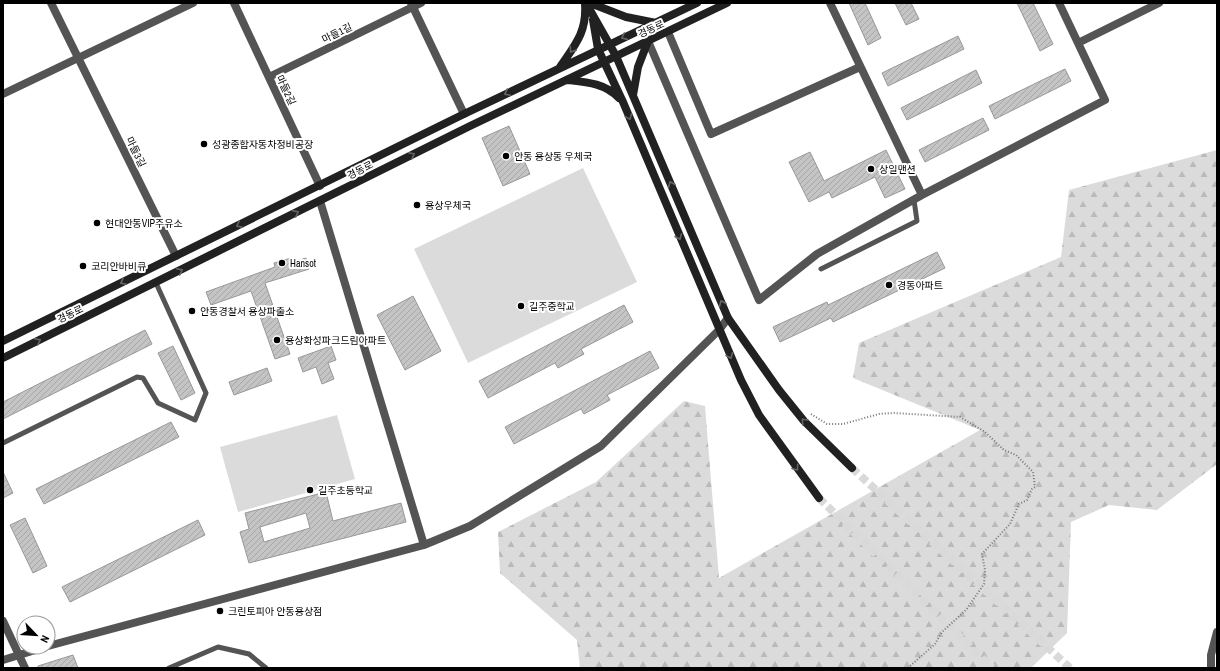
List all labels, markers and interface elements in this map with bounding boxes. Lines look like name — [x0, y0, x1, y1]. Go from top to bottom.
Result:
street label: 경동로 — [636, 17, 666, 41]
street label: 마들1길 — [320, 20, 354, 46]
one-way arrow — [621, 33, 628, 41]
one-way arrow — [570, 45, 577, 52]
street label: 마들2길 — [273, 73, 299, 107]
one-way arrow — [503, 88, 511, 96]
one-way arrow — [624, 114, 632, 121]
street label: 마들3길 — [123, 135, 149, 169]
place label: 성광종합자동차정비공장 — [212, 138, 313, 151]
marker: 성광종합자동차정비공장 — [199, 139, 209, 149]
place label: 안동 용상동 우체국 — [514, 150, 592, 163]
marker: 안동 용상동 우체국 — [501, 151, 511, 161]
one-way arrow — [408, 152, 416, 160]
street label: 경동로 — [345, 158, 375, 182]
place label: 상일맨션 — [879, 163, 916, 176]
marker: 상일맨션 — [866, 164, 876, 174]
one-way arrow — [668, 180, 676, 188]
place label: 용상우체국 — [425, 199, 471, 212]
marker: 용상우체국 — [412, 200, 422, 210]
one-way arrow — [292, 210, 299, 218]
place label: 현대안동VIP주유소 — [105, 217, 183, 230]
marker: 현대안동VIP주유소 — [92, 218, 102, 228]
one-way arrow — [236, 220, 244, 228]
one-way arrow — [675, 233, 683, 240]
place label: Hansot — [290, 257, 317, 270]
marker: Hansot — [277, 258, 287, 268]
place label: 코리안바비큐 — [91, 260, 146, 273]
marker: 코리안바비큐 — [78, 261, 88, 271]
one-way arrow — [175, 268, 183, 276]
one-way arrow — [119, 277, 127, 285]
place label: 경동아파트 — [897, 279, 943, 292]
marker: 경동아파트 — [884, 280, 894, 290]
place label: 길주중학교 — [529, 300, 575, 313]
one-way arrow — [718, 300, 726, 307]
marker: 길주중학교 — [516, 301, 526, 311]
street label: 경동로 — [55, 302, 85, 326]
place label: 안동경찰서 용상파출소 — [200, 305, 294, 318]
marker: 안동경찰서 용상파출소 — [187, 306, 197, 316]
place label: 용상화성파크드림아파트 — [285, 334, 386, 347]
marker: 용상화성파크드림아파트 — [272, 335, 282, 345]
one-way arrow — [34, 338, 41, 346]
one-way arrow — [726, 353, 734, 360]
one-way arrow — [802, 418, 809, 425]
one-way arrow — [792, 463, 799, 470]
place label: 길주초등학교 — [318, 484, 373, 497]
marker: 길주초등학교 — [305, 485, 315, 495]
place label: 크린토피아 안동용상점 — [228, 605, 322, 618]
marker: 크린토피아 안동용상점 — [215, 606, 225, 616]
north arrow — [16, 615, 56, 655]
text: N — [37, 633, 53, 645]

